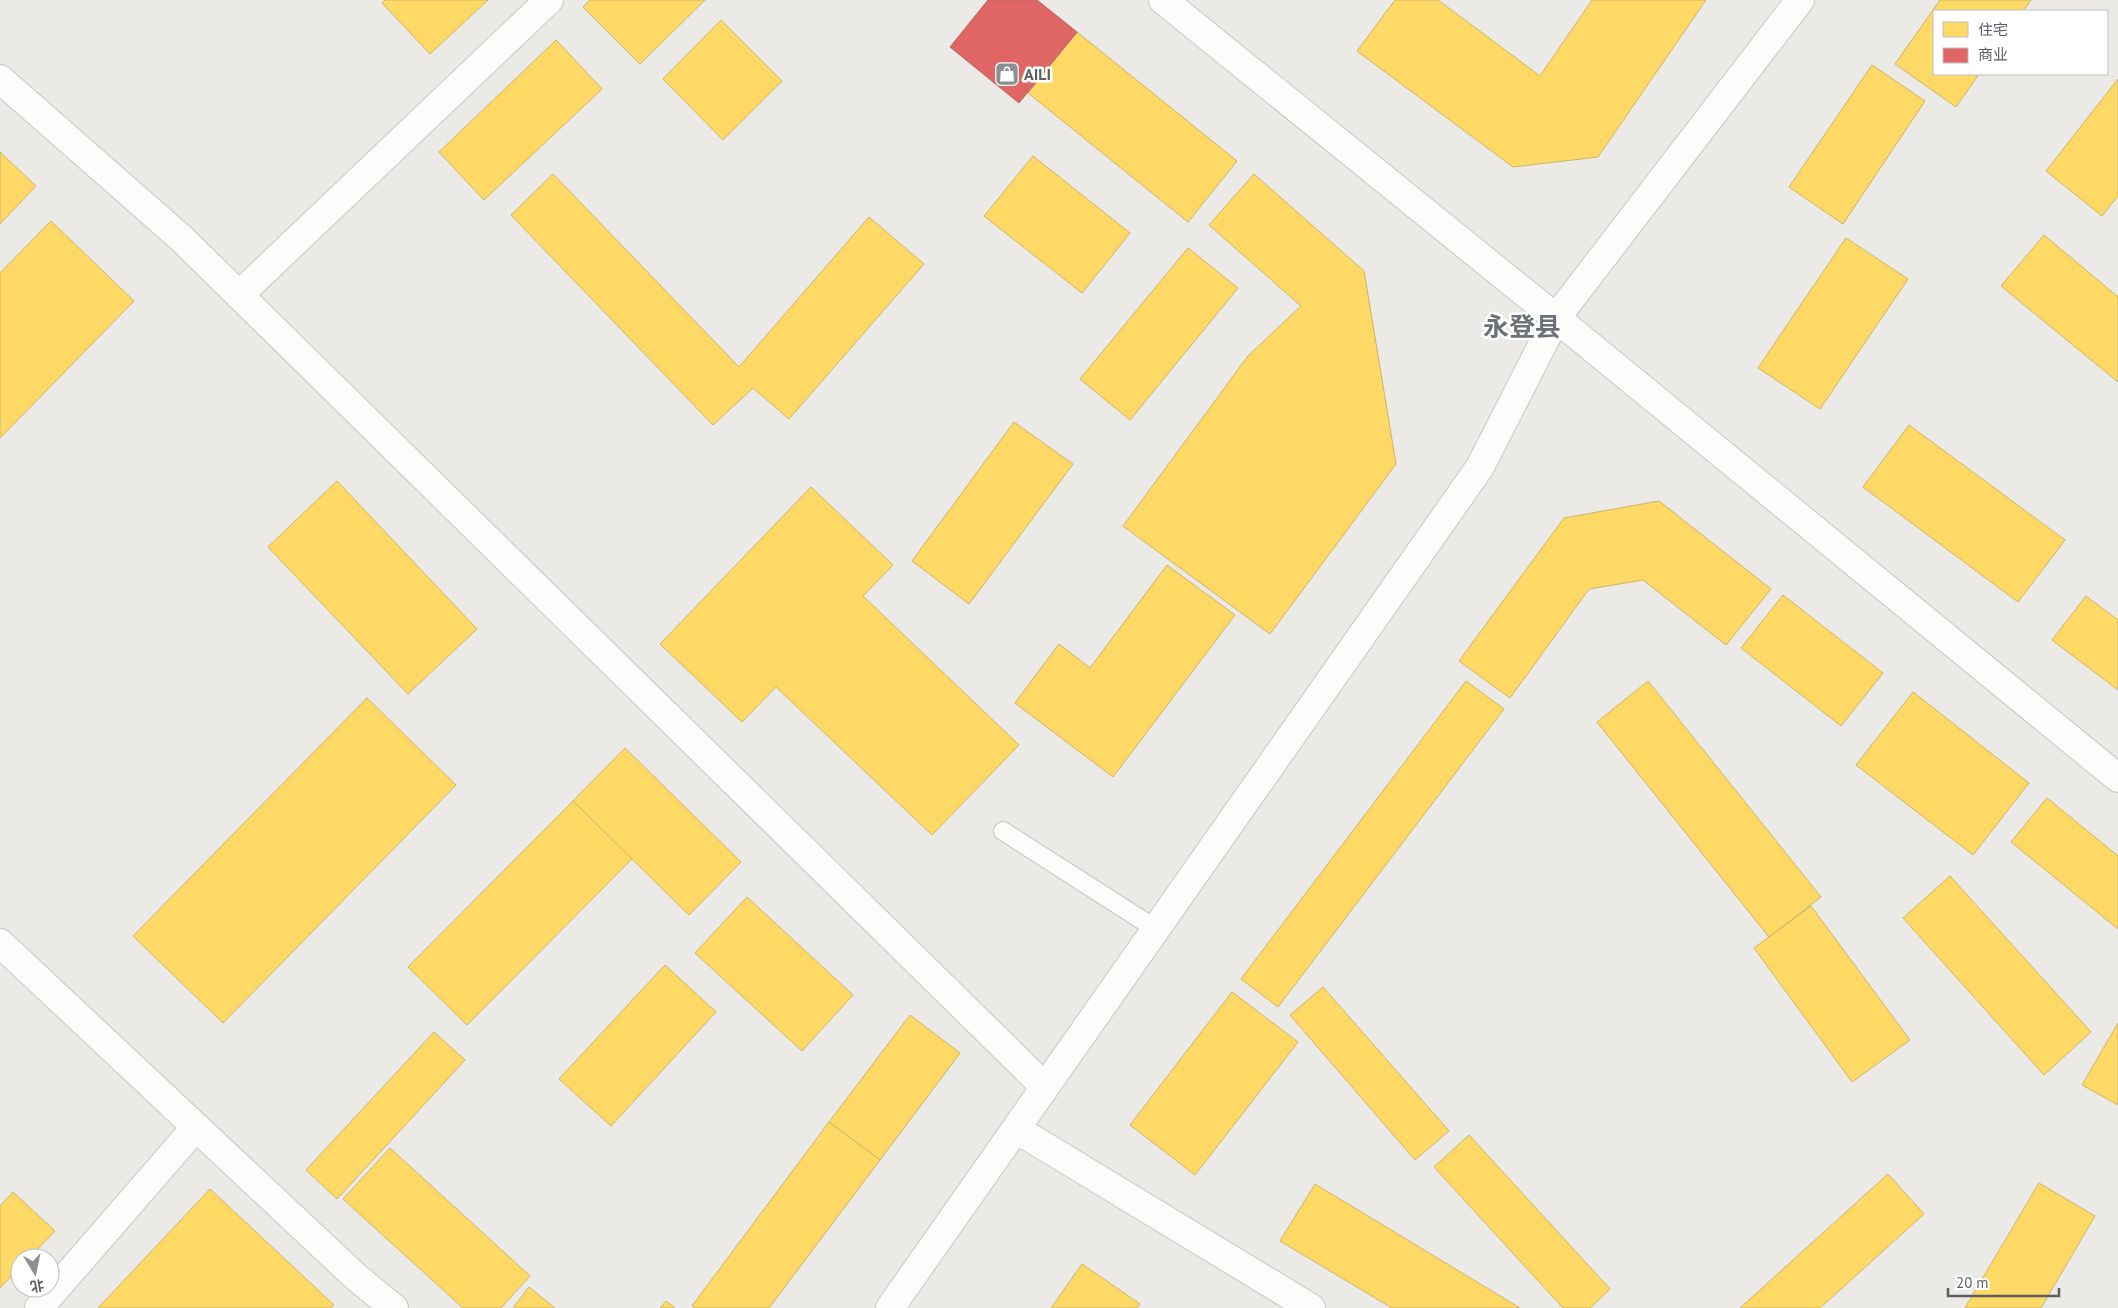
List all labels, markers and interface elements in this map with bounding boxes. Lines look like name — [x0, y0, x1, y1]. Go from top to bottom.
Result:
legend — [1933, 10, 2108, 75]
text: 住宅 — [1978, 20, 2008, 39]
text: 商业 — [1978, 45, 2008, 64]
shop icon: AILI — [994, 61, 1020, 87]
place label: AILI — [1024, 64, 1051, 84]
district label: 永登县 — [1483, 310, 1561, 343]
north arrow — [10, 1248, 60, 1298]
scale bar — [1948, 1266, 2059, 1298]
text: 20 m — [1956, 1273, 1989, 1292]
text: 北 — [29, 1276, 46, 1296]

